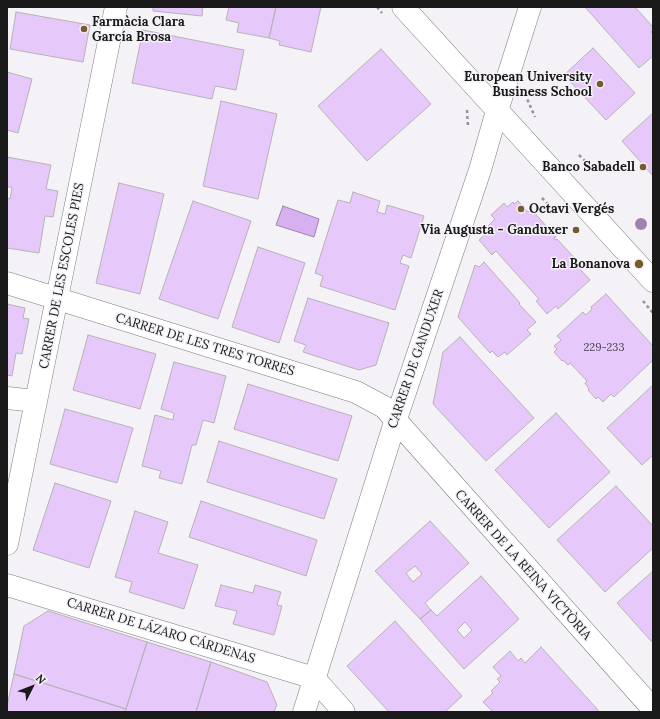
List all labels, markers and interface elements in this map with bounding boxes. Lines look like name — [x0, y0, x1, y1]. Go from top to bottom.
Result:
place label: Farmàcia Clara García Brosa — [92, 14, 185, 45]
marker: Farmàcia Clara García Brosa — [79, 24, 89, 34]
place label: European University Business School — [464, 69, 592, 100]
marker: European University Business School — [595, 79, 605, 89]
place label: Banco Sabadell — [542, 159, 635, 175]
marker: Banco Sabadell — [638, 162, 648, 172]
street label: CARRER DE LES ESCOLES PIES — [36, 182, 88, 370]
place label: Octavi Vergés — [529, 201, 614, 217]
marker: Octavi Vergés — [516, 204, 526, 214]
place label: Via Augusta - Ganduxer — [421, 222, 568, 238]
marker: Via Augusta - Ganduxer — [571, 225, 581, 235]
place label: La Bonanova — [552, 256, 630, 272]
marker: La Bonanova — [633, 258, 645, 270]
street label: CARRER DE GANDUXER — [385, 287, 447, 431]
street label: CARRER DE LES TRES TORRES — [114, 310, 296, 380]
house number: 229-233 — [583, 341, 625, 355]
street label: CARRER DE LA REINA VICTÒRIA — [451, 487, 595, 643]
street label: CARRER DE LÁZARO CÁRDENAS — [65, 595, 257, 667]
north arrow — [12, 667, 52, 707]
text: N — [33, 671, 49, 687]

